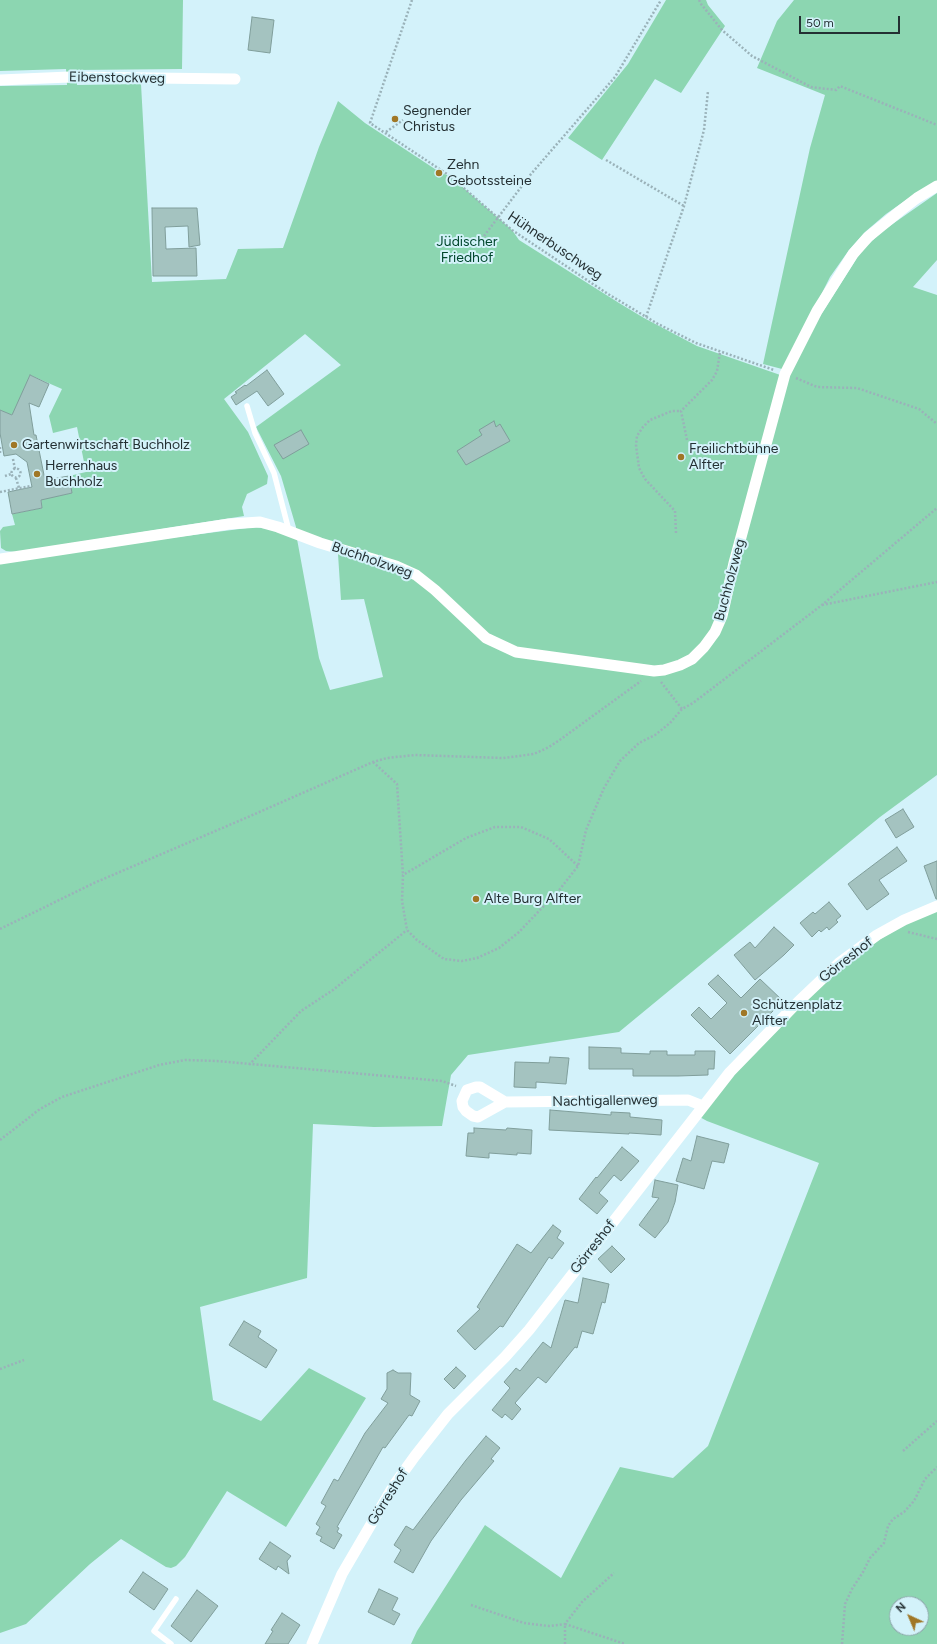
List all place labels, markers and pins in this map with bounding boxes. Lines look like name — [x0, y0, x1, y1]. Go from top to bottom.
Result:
place label: Segnender Christus — [403, 103, 471, 136]
marker: Segnender Christus — [390, 114, 400, 124]
place label: Zehn Gebotssteine — [447, 157, 532, 190]
marker: Zehn Gebotssteine — [434, 168, 444, 178]
place label: Gartenwirtschaft Buchholz — [22, 437, 190, 453]
marker: Gartenwirtschaft Buchholz — [9, 440, 19, 450]
place label: Freilichtbühne Alfter — [689, 441, 778, 474]
marker: Freilichtbühne Alfter — [676, 452, 686, 462]
place label: Herrenhaus Buchholz — [45, 458, 117, 490]
marker: Herrenhaus Buchholz — [32, 469, 42, 479]
place label: Alte Burg Alfter — [484, 891, 581, 907]
marker: Alte Burg Alfter — [471, 894, 481, 904]
place label: Schützenplatz Alfter — [752, 997, 842, 1030]
marker: Schützenplatz Alfter — [739, 1008, 749, 1018]

